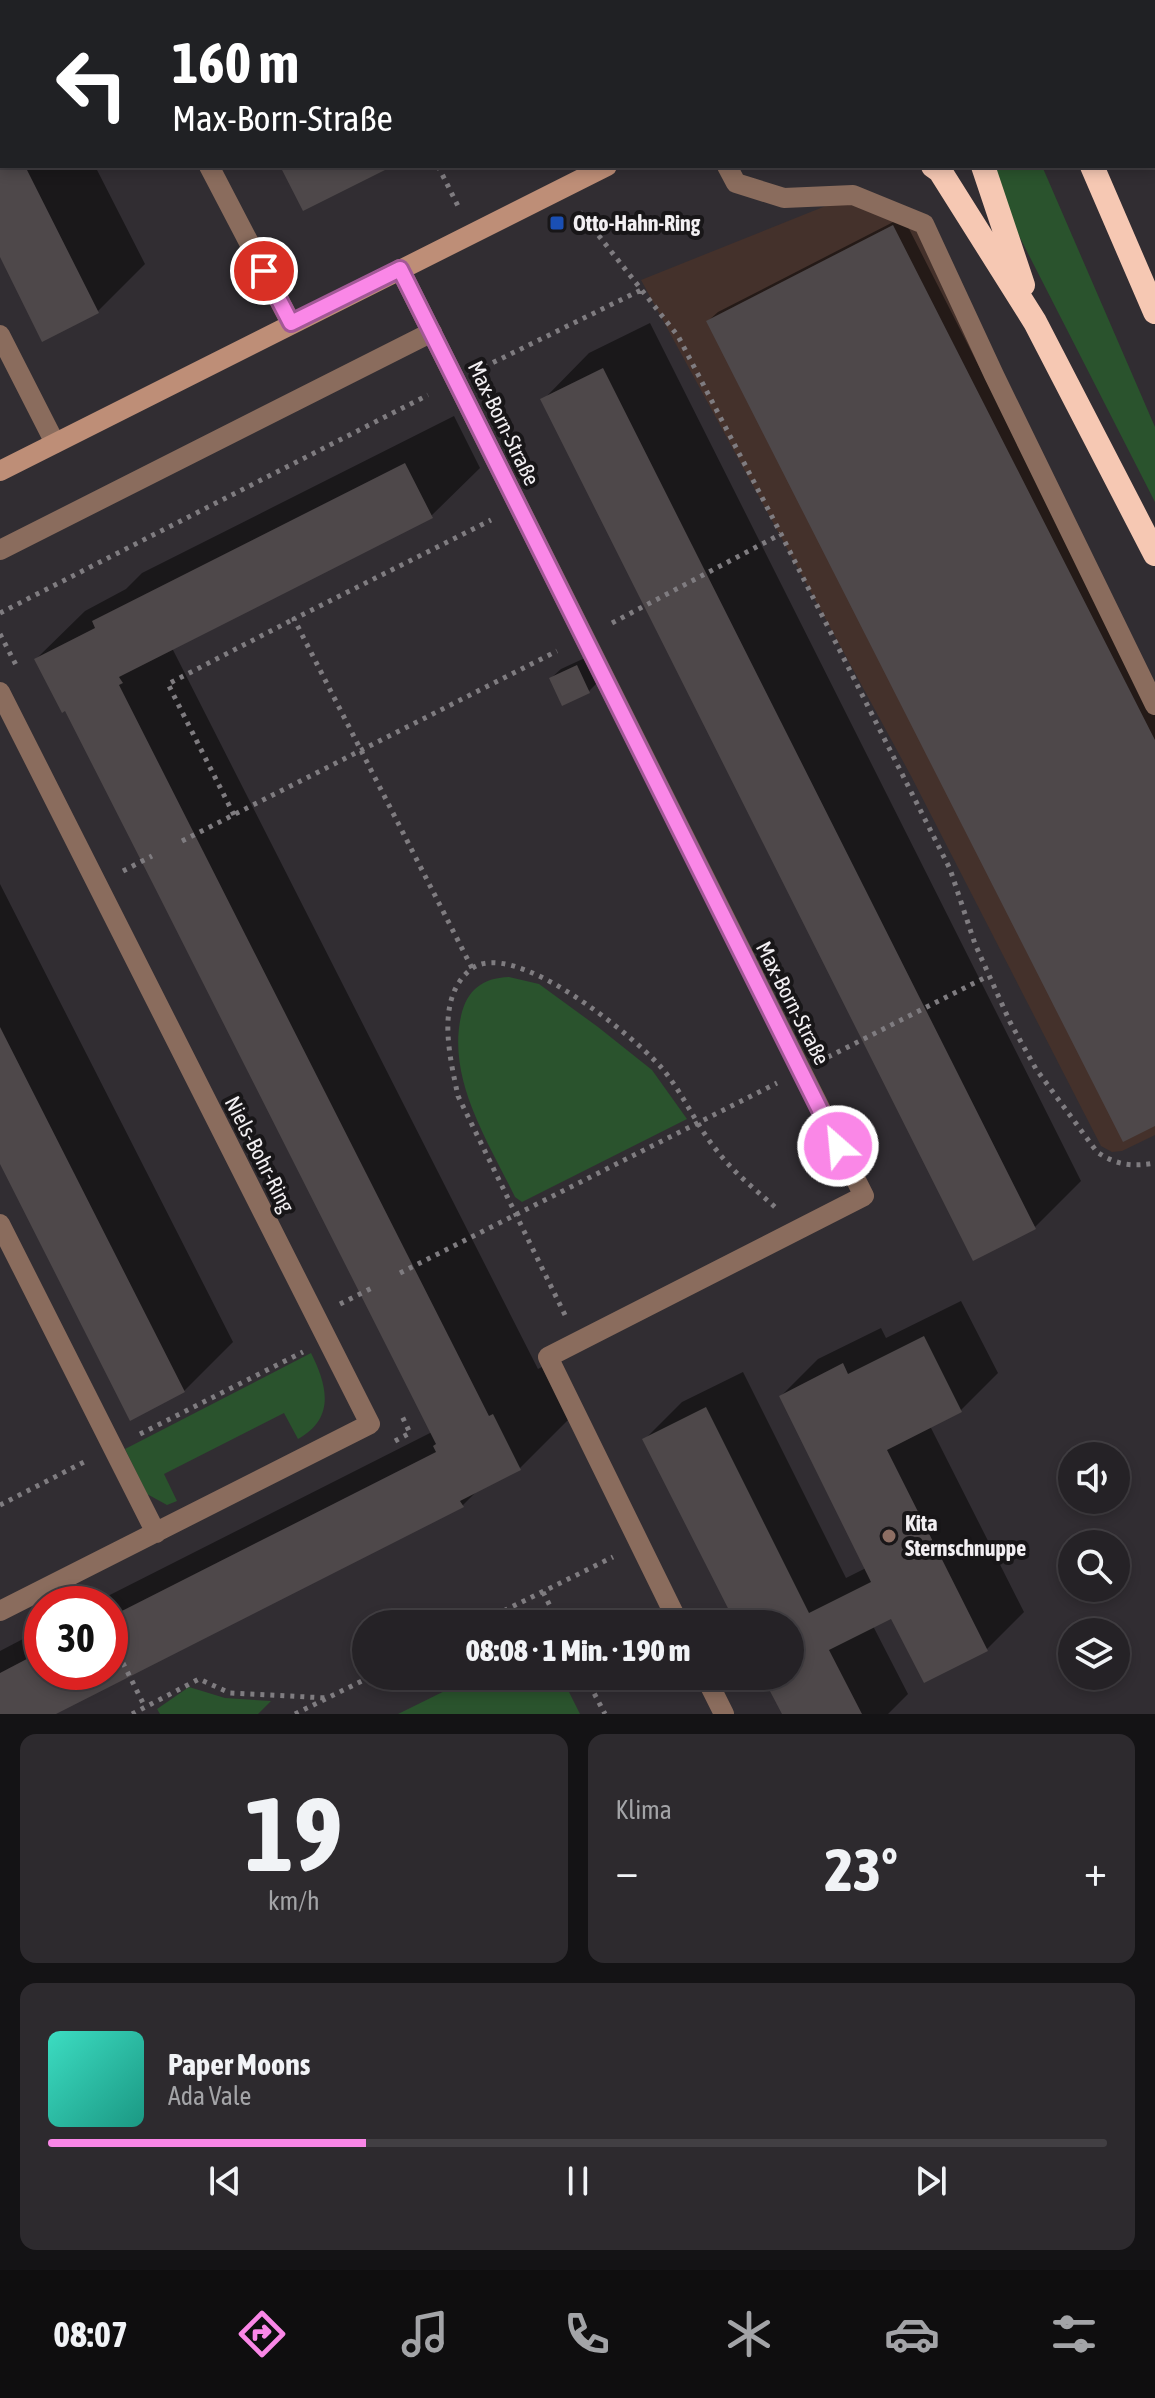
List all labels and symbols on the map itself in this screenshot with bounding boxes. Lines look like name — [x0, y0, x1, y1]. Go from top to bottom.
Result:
place label: Otto-Hahn-Ring — [573, 210, 701, 236]
marker: Otto-Hahn-Ring — [548, 214, 566, 232]
pin — [230, 237, 298, 305]
street label: Max-Born-Straße — [463, 357, 545, 489]
street label: Max-Born-Straße — [751, 937, 835, 1069]
street label: Niels-Bohr-Ring — [220, 1092, 301, 1217]
position arrow — [796, 1104, 880, 1188]
place label: Kita Sternschnuppe — [905, 1510, 1026, 1561]
marker: Kita Sternschnuppe — [880, 1527, 898, 1545]
speed limit sign: 30 — [24, 1586, 128, 1690]

